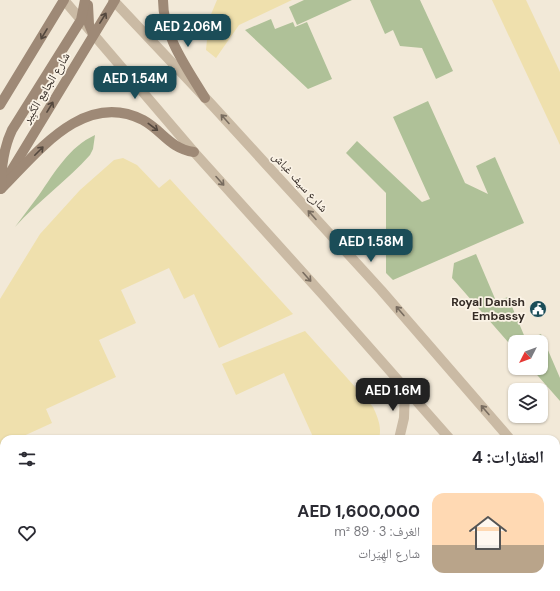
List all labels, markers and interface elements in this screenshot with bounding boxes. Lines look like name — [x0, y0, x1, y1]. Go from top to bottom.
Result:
one-way arrow — [100, 12, 108, 24]
pin: AED 2.06M — [142, 14, 234, 48]
text: AED 2.06M — [154, 18, 222, 35]
one-way arrow — [39, 28, 47, 40]
street label: شارع الجامِع الكَبِير — [18, 49, 74, 128]
pin: AED 1.54M — [89, 66, 181, 100]
text: AED 1.54M — [102, 70, 168, 87]
one-way arrow — [46, 101, 54, 113]
one-way arrow — [220, 114, 229, 124]
one-way arrow — [147, 123, 158, 132]
one-way arrow — [34, 146, 43, 156]
street label: شارع سيف غباش — [269, 148, 331, 216]
one-way arrow — [215, 176, 225, 186]
one-way arrow — [308, 210, 317, 220]
pin: AED 1.58M — [325, 229, 417, 263]
text: AED 1.58M — [339, 233, 403, 250]
one-way arrow — [303, 272, 312, 282]
place label: Royal Danish Embassy — [451, 294, 526, 324]
public building icon: Royal Danish Embassy — [528, 299, 548, 319]
one-way arrow — [395, 306, 404, 317]
north arrow — [508, 335, 548, 375]
map controls — [508, 335, 548, 423]
pin: AED 1.6M — [352, 378, 434, 412]
text: AED 1.6M — [365, 382, 421, 399]
button: layers — [508, 383, 548, 423]
one-way arrow — [480, 404, 489, 415]
text: العقارات: 4 — [472, 446, 544, 468]
icon: filters — [16, 448, 38, 470]
text: AED 1,600,000 — [297, 500, 420, 522]
icon: home — [464, 509, 512, 557]
icon: heart — [16, 522, 38, 544]
text: الغرف: 3 · 89 m² — [334, 523, 420, 540]
text: شارع الهِيَرات — [358, 545, 420, 562]

